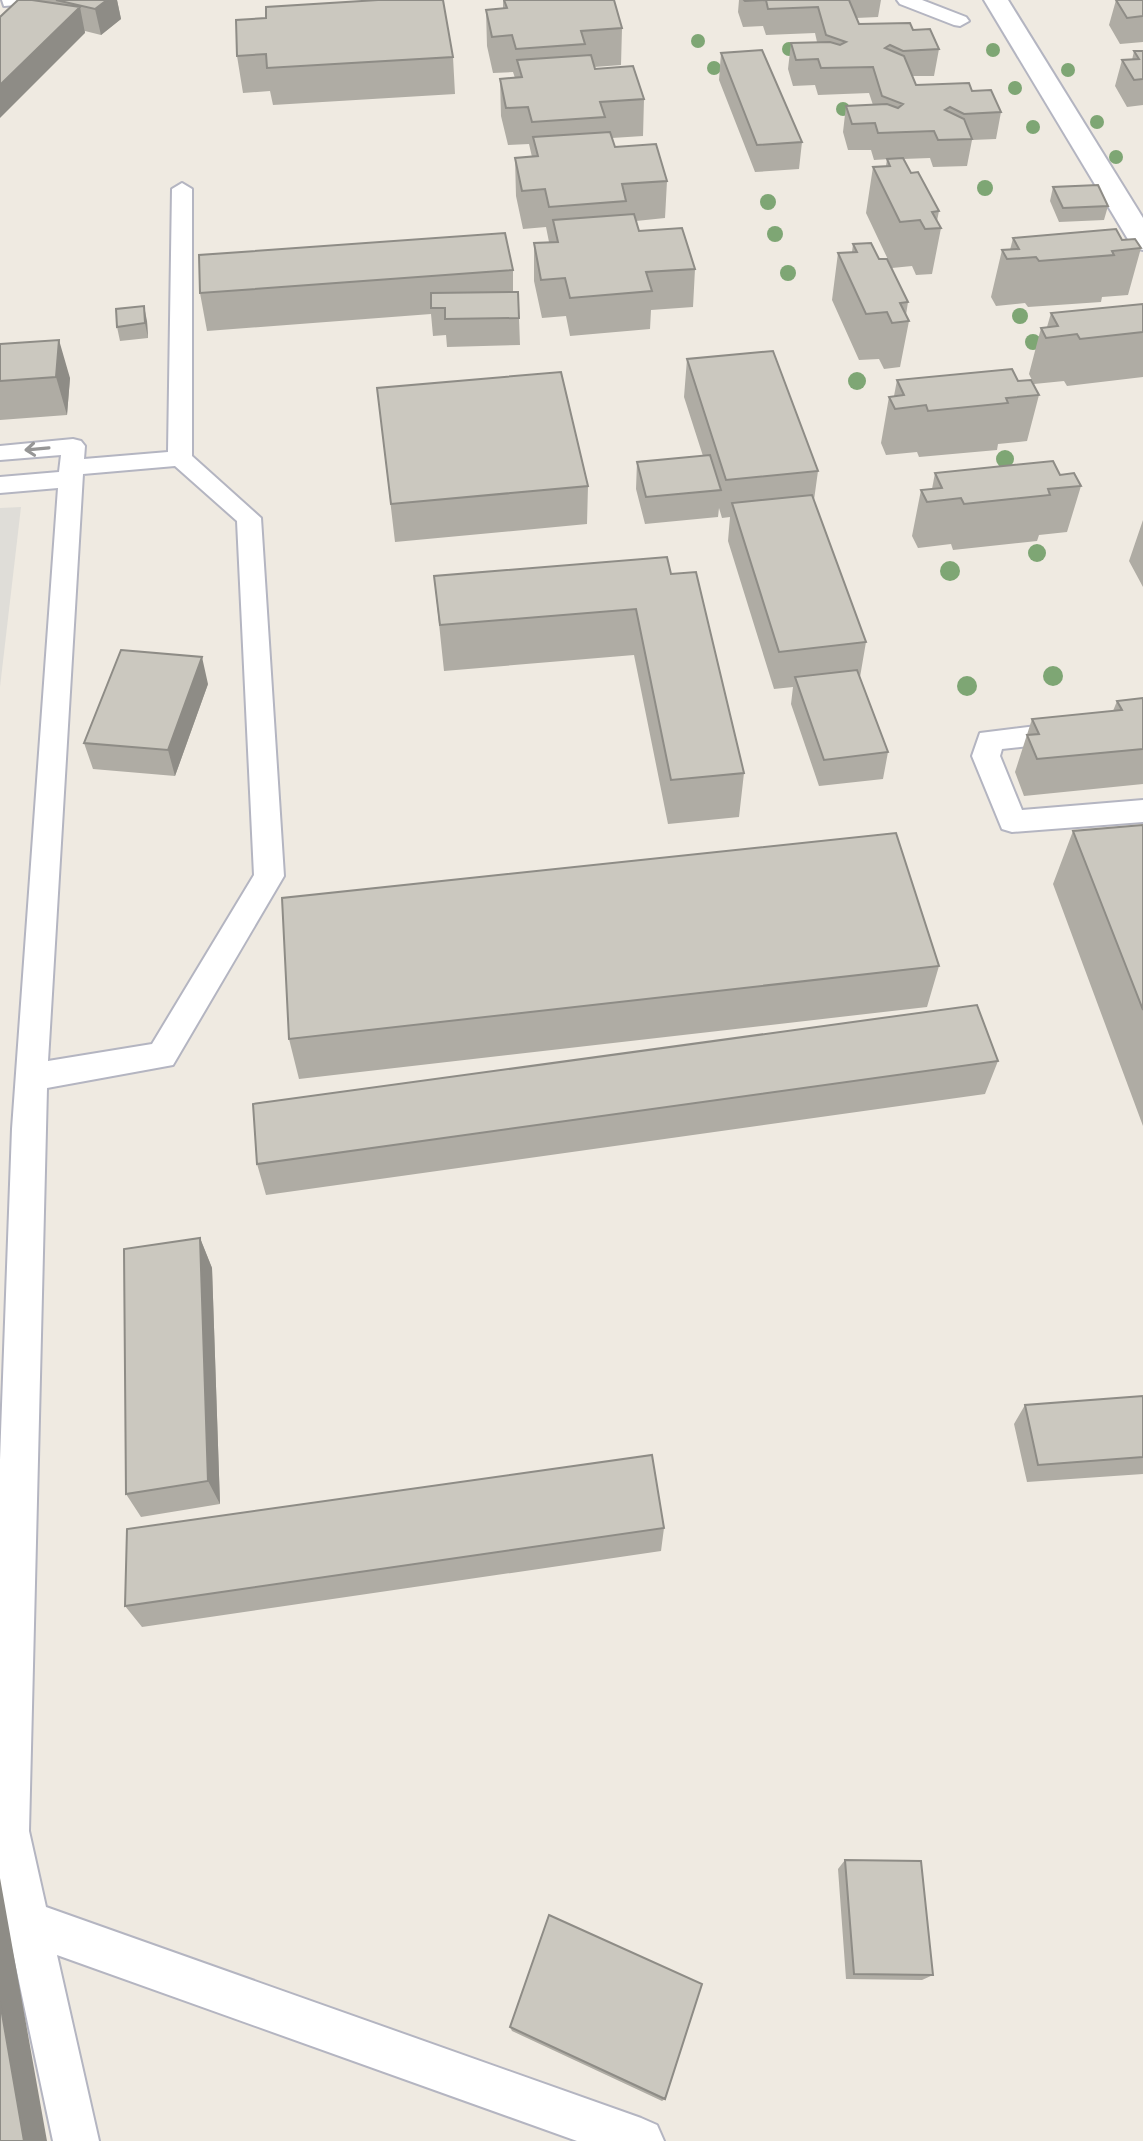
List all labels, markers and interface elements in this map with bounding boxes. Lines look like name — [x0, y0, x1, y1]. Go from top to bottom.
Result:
one-way arrow — [24, 442, 50, 457]

